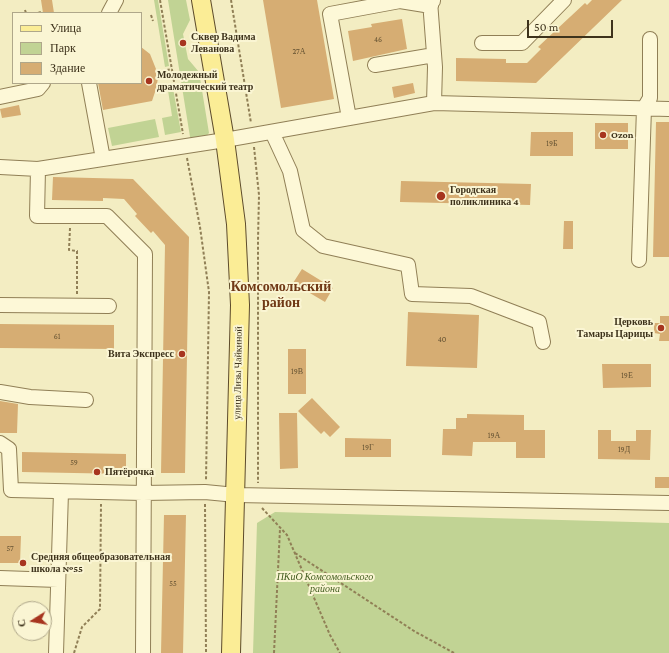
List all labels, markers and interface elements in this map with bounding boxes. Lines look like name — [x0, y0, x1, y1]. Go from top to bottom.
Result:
legend — [12, 12, 142, 84]
scale bar — [529, 12, 615, 38]
text: 50 m — [534, 20, 558, 34]
text: Улица — [50, 21, 81, 35]
place label: Сквер Вадима Леванова — [191, 31, 256, 54]
house number: 46 — [374, 35, 382, 45]
marker: Сквер Вадима Леванова — [178, 38, 188, 48]
text: Парк — [50, 41, 76, 55]
house number: 27А — [292, 47, 306, 57]
text: Здание — [50, 61, 85, 75]
place label: Молодежный драматический театр — [157, 69, 253, 92]
marker: Молодежный драматический театр — [144, 76, 154, 86]
place label: Ozon — [611, 129, 633, 141]
marker: Ozon — [598, 130, 608, 140]
house number: 19Б — [546, 139, 558, 149]
place label: Городская поликлиника 4 — [450, 184, 519, 208]
marker: Городская поликлиника 4 — [435, 190, 447, 202]
district label: Комсомольский район — [231, 279, 331, 312]
place label: Церковь Тамары Царицы — [577, 316, 653, 340]
marker: Церковь Тамары Царицы — [656, 323, 666, 333]
street label: улица Лизы Чайкиной — [231, 326, 245, 420]
house number: 61 — [54, 332, 60, 342]
house number: 40 — [438, 335, 446, 345]
place label: Вита Экспресс — [108, 348, 174, 360]
marker: Вита Экспресс — [177, 349, 187, 359]
house number: 19В — [291, 367, 303, 377]
house number: 19Е — [621, 371, 633, 381]
house number: 19А — [488, 431, 500, 441]
house number: 19Г — [362, 443, 374, 453]
house number: 19Д — [618, 445, 630, 455]
house number: 59 — [70, 458, 78, 468]
place label: Пятёрочка — [105, 466, 154, 478]
marker: Пятёрочка — [92, 467, 102, 477]
house number: 57 — [6, 544, 14, 554]
place label: Средняя общеобразовательная школа №55 — [31, 551, 170, 574]
marker: Средняя общеобразовательная школа №55 — [18, 558, 28, 568]
park label: ПКиО Комсомольского района — [277, 571, 373, 594]
house number: 55 — [169, 579, 177, 589]
north arrow — [12, 601, 52, 641]
text: С — [15, 618, 28, 628]

